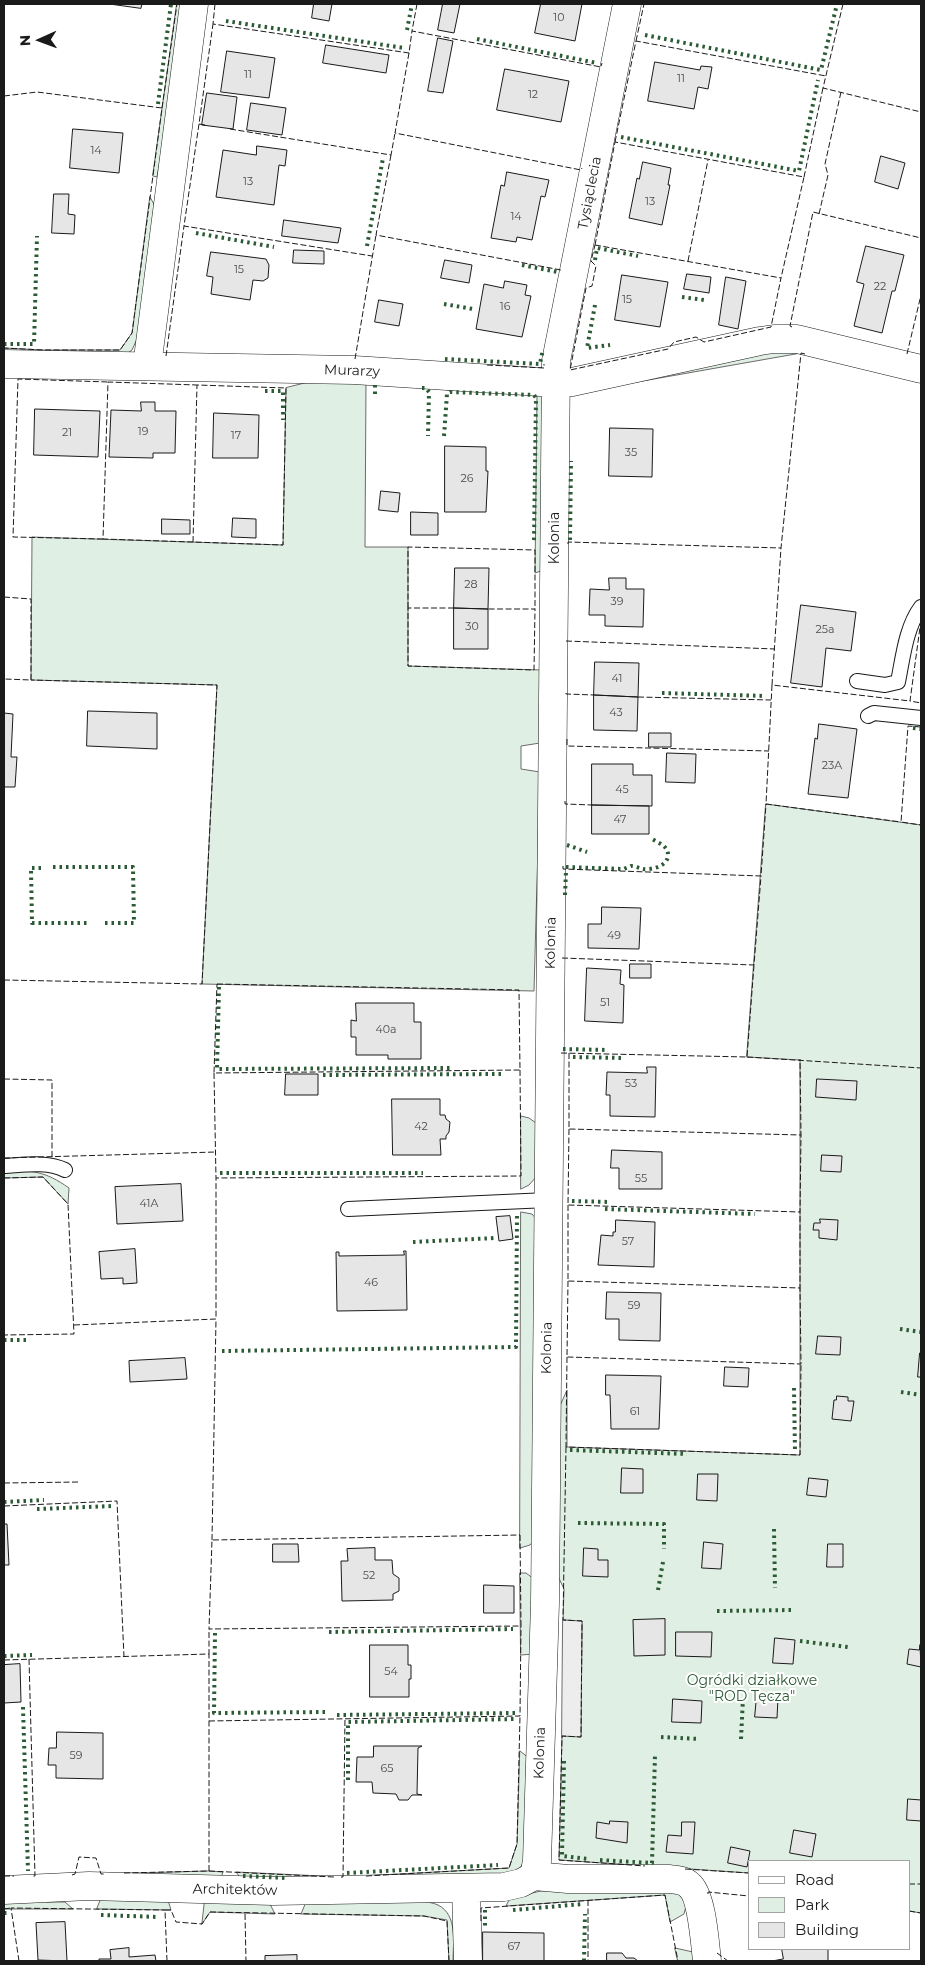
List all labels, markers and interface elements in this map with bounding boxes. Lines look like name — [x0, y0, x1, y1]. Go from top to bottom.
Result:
house number: 10 — [553, 11, 565, 25]
north arrow — [15, 15, 65, 65]
text: N — [16, 35, 34, 46]
house number: 11 — [244, 68, 252, 82]
house number: 11 — [677, 72, 685, 86]
house number: 12 — [528, 88, 538, 102]
house number: 14 — [90, 144, 102, 158]
street label: Tysiąclecia — [575, 155, 605, 231]
house number: 13 — [243, 175, 253, 189]
house number: 13 — [645, 195, 655, 209]
house number: 14 — [510, 210, 522, 224]
house number: 15 — [234, 263, 244, 277]
house number: 22 — [874, 280, 886, 294]
house number: 15 — [622, 293, 632, 307]
house number: 16 — [500, 300, 510, 314]
street label: Murarzy — [324, 362, 380, 380]
house number: 19 — [138, 425, 148, 439]
house number: 21 — [62, 426, 72, 440]
house number: 17 — [231, 429, 241, 443]
house number: 35 — [625, 446, 637, 460]
house number: 26 — [461, 472, 473, 486]
street label: Kolonia — [547, 512, 563, 564]
house number: 28 — [464, 578, 478, 592]
house number: 39 — [611, 595, 623, 609]
house number: 30 — [465, 620, 479, 634]
house number: 25a — [816, 623, 834, 637]
house number: 41 — [612, 672, 622, 686]
house number: 43 — [609, 706, 623, 720]
house number: 23A — [822, 759, 842, 773]
house number: 45 — [615, 783, 629, 797]
house number: 47 — [613, 813, 627, 827]
street label: Kolonia — [542, 917, 560, 969]
house number: 49 — [607, 929, 621, 943]
house number: 51 — [600, 996, 610, 1010]
house number: 40a — [375, 1023, 397, 1037]
house number: 53 — [625, 1077, 637, 1091]
house number: 42 — [414, 1120, 428, 1134]
house number: 55 — [635, 1172, 647, 1186]
house number: 41A — [140, 1197, 158, 1211]
house number: 57 — [622, 1235, 634, 1249]
house number: 46 — [364, 1276, 378, 1290]
house number: 59 — [628, 1299, 640, 1313]
street label: Kolonia — [538, 1322, 556, 1374]
house number: 61 — [630, 1405, 640, 1419]
house number: 52 — [363, 1569, 375, 1583]
house number: 54 — [384, 1665, 398, 1679]
park label: Ogródki działkowe "ROD Tęcza" — [687, 1673, 817, 1705]
street label: Kolonia — [531, 1727, 549, 1779]
house number: 59 — [70, 1749, 82, 1763]
house number: 65 — [381, 1762, 393, 1776]
legend — [748, 1860, 910, 1950]
text: Road — [795, 1870, 834, 1889]
street label: Architektów — [192, 1881, 278, 1899]
text: Park — [795, 1895, 829, 1914]
text: Building — [795, 1920, 859, 1939]
house number: 67 — [507, 1940, 521, 1954]

